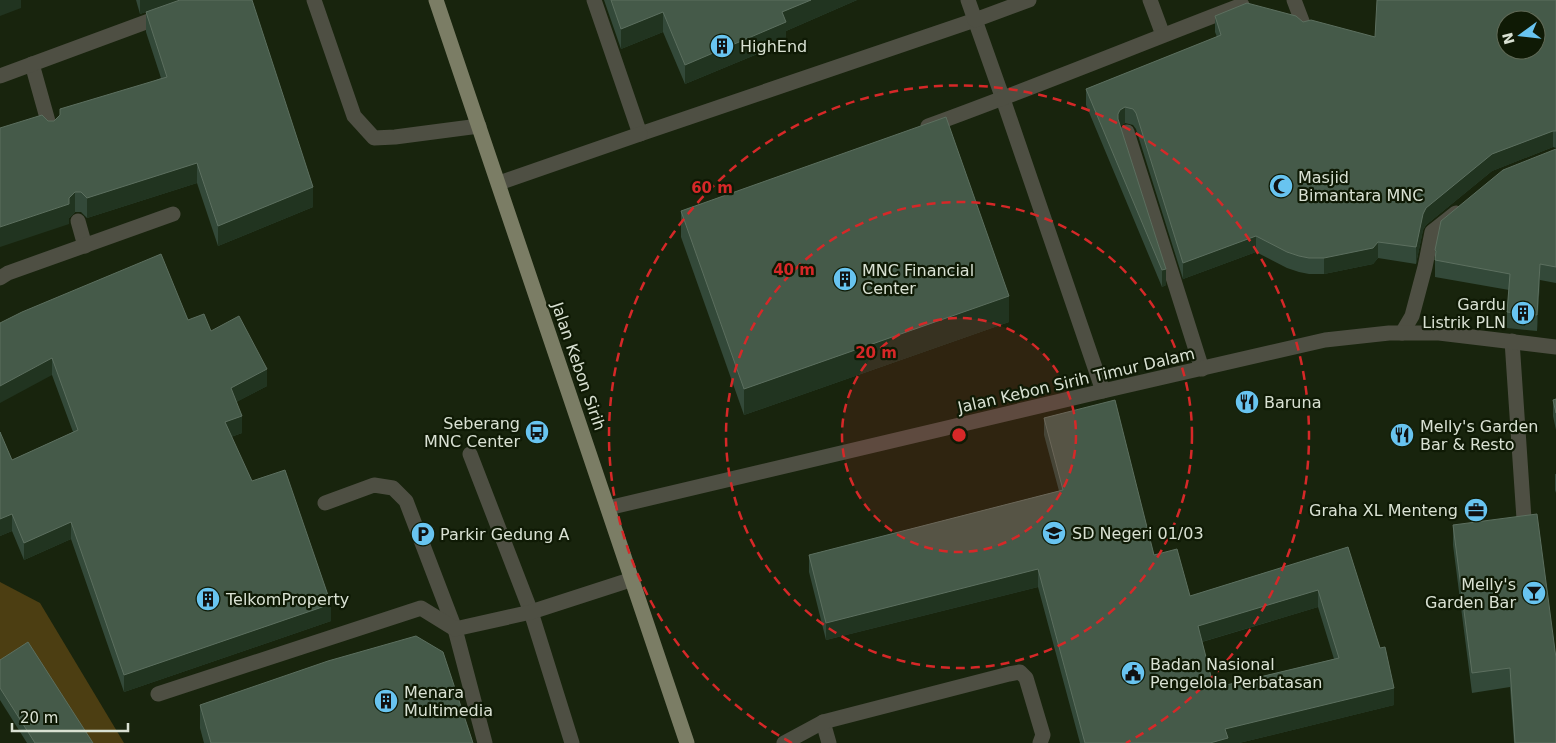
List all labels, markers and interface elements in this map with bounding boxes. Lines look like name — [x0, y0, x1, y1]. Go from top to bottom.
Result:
north arrow — [1496, 10, 1546, 60]
text: N — [1499, 31, 1518, 46]
building icon: HighEnd — [709, 33, 735, 59]
place label: HighEnd — [740, 37, 807, 56]
place label: Masjid Bimantara MNC — [1298, 168, 1423, 205]
mosque icon: Masjid Bimantara MNC — [1268, 173, 1294, 199]
text: 60 m — [691, 179, 733, 197]
text: 40 m — [773, 261, 815, 279]
place label: MNC Financial Center — [862, 261, 974, 298]
building icon: MNC Financial Center — [832, 266, 858, 292]
place label: Gardu Listrik PLN — [1422, 295, 1506, 332]
street label: Jalan Kebon Sirih — [547, 299, 609, 433]
building icon: Gardu Listrik PLN — [1510, 300, 1536, 326]
text: 20 m — [855, 344, 897, 362]
street label: Jalan Kebon Sirih Timur Dalam — [955, 344, 1196, 417]
restaurant icon: Baruna — [1234, 389, 1260, 415]
place label: Baruna — [1264, 393, 1321, 412]
place label: Seberang MNC Center — [424, 414, 520, 451]
place label: Melly's Garden Bar & Resto — [1420, 417, 1538, 454]
bus stop icon: Seberang MNC Center — [524, 419, 550, 445]
restaurant icon: Melly's Garden Bar & Resto — [1389, 422, 1415, 448]
centre of rings — [950, 426, 968, 444]
office icon: Graha XL Menteng — [1463, 497, 1489, 523]
place label: Graha XL Menteng — [1309, 501, 1458, 520]
school or university icon: SD Negeri 01/03 — [1041, 520, 1067, 546]
parking icon: Parkir Gedung A — [410, 521, 436, 547]
place label: SD Negeri 01/03 — [1072, 524, 1204, 543]
place label: Parkir Gedung A — [440, 525, 570, 544]
place label: Melly's Garden Bar — [1425, 575, 1516, 612]
bar icon: Melly's Garden Bar — [1521, 580, 1547, 606]
building icon: TelkomProperty — [195, 586, 221, 612]
place label: TelkomProperty — [225, 590, 349, 609]
place label: Badan Nasional Pengelola Perbatasan — [1150, 655, 1322, 692]
public building icon: Badan Nasional Pengelola Perbatasan — [1120, 660, 1146, 686]
place label: Menara Multimedia — [404, 683, 493, 720]
building icon: Menara Multimedia — [373, 688, 399, 714]
scale bar — [12, 700, 129, 732]
text: 20 m — [20, 709, 58, 727]

